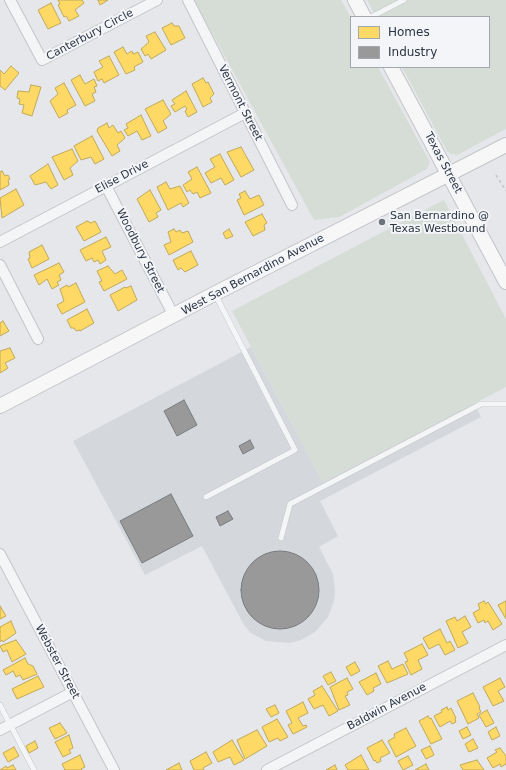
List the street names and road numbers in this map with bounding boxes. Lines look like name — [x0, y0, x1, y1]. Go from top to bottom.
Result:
street label: Canterbury Circle — [44, 7, 136, 63]
street label: Vermont Street — [215, 63, 265, 143]
street label: Texas Street — [421, 130, 465, 196]
street label: Elise Drive — [93, 157, 151, 197]
street label: Woodbury Street — [113, 207, 167, 295]
street label: West San Bernardino Avenue — [179, 232, 327, 318]
street label: Webster Street — [32, 623, 82, 701]
street label: Baldwin Avenue — [345, 681, 429, 733]

